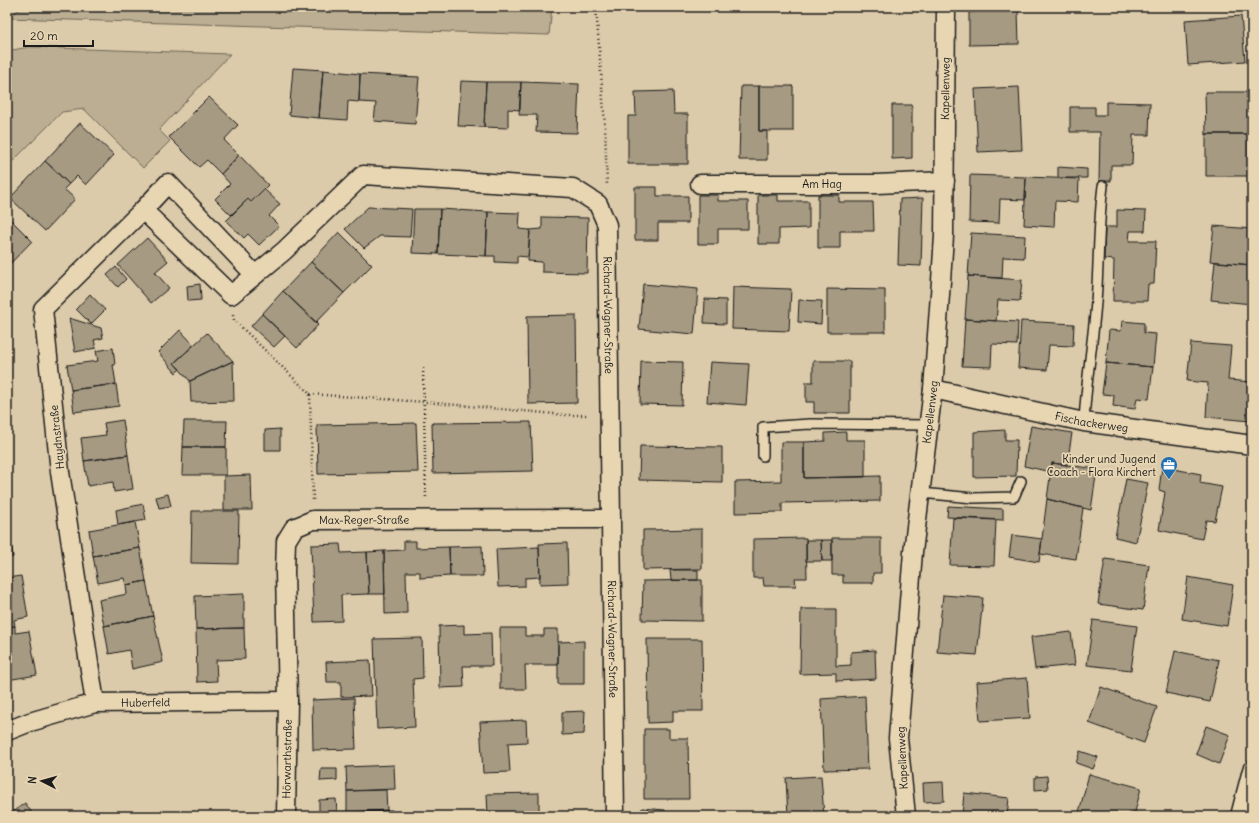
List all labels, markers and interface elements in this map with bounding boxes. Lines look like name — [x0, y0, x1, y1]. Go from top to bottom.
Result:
scale bar — [24, 22, 93, 48]
text: 20 m — [30, 28, 58, 43]
street label: Kapellenweg — [938, 57, 953, 120]
street label: Am Hag — [802, 177, 842, 191]
street label: Richard-Wagner-Straße — [600, 256, 616, 374]
street label: Kapellenweg — [919, 380, 941, 444]
street label: Haydnstraße — [47, 404, 67, 470]
street label: Fischackerweg — [1054, 409, 1129, 435]
place label: Kinder und Jugend Coach - Flora Kirchert — [1047, 452, 1157, 479]
office icon: Kinder und Jugend Coach - Flora Kirchert — [1159, 455, 1179, 480]
street label: Max-Reger-Straße — [319, 513, 409, 527]
street label: Richard-Wagner-Straße — [605, 580, 620, 698]
street label: Huberfeld — [121, 695, 171, 710]
street label: Hörwarthstraße — [279, 719, 295, 799]
street label: Kapellenweg — [893, 726, 911, 790]
north arrow — [22, 761, 62, 801]
text: N — [25, 775, 39, 784]

